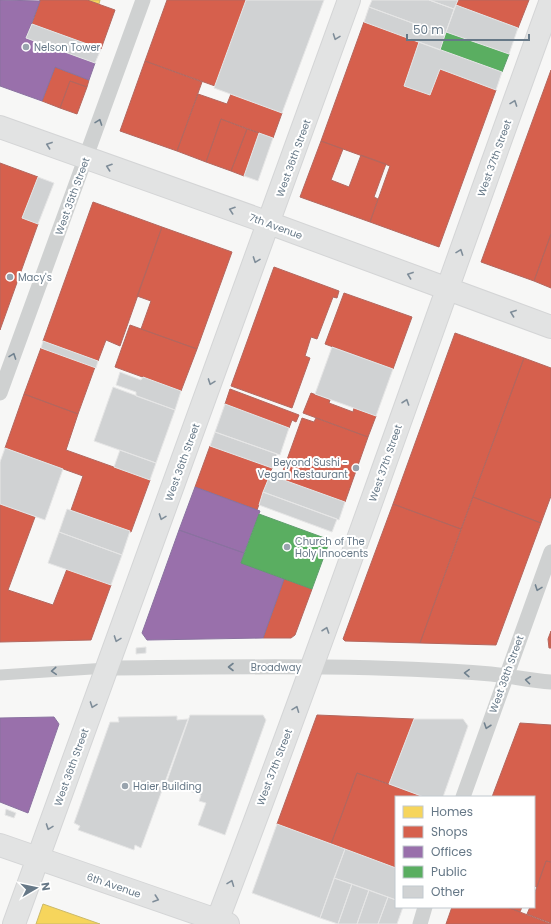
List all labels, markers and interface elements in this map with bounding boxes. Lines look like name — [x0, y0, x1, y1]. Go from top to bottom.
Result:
scale bar — [407, 16, 529, 42]
text: 50 m — [413, 21, 444, 38]
one-way arrow — [333, 33, 341, 40]
place label: Nelson Tower — [34, 40, 101, 55]
marker: Nelson Tower — [21, 42, 31, 52]
one-way arrow — [509, 100, 517, 107]
street label: West 36th Street — [272, 117, 315, 199]
street label: West 37th Street — [474, 117, 515, 199]
one-way arrow — [94, 119, 102, 126]
one-way arrow — [45, 142, 52, 150]
street label: West 35th Street — [51, 155, 94, 237]
one-way arrow — [106, 164, 113, 172]
one-way arrow — [229, 207, 236, 215]
street label: 7th Avenue — [247, 210, 305, 243]
one-way arrow — [455, 248, 463, 255]
one-way arrow — [252, 256, 260, 263]
place label: Macy's — [18, 270, 52, 285]
one-way arrow — [406, 271, 413, 279]
marker: Macy's — [5, 272, 15, 282]
one-way arrow — [510, 309, 517, 317]
one-way arrow — [9, 353, 17, 360]
one-way arrow — [207, 378, 216, 385]
one-way arrow — [401, 399, 410, 406]
street label: West 36th Street — [161, 421, 204, 503]
street label: West 37th Street — [365, 422, 406, 504]
place label: Beyond Sushi - Vegan Restaurant — [258, 455, 348, 482]
marker: Beyond Sushi - Vegan Restaurant — [351, 463, 361, 473]
one-way arrow — [158, 514, 166, 521]
place label: Church of The Holy Innocents — [295, 534, 368, 561]
marker: Church of The Holy Innocents — [282, 542, 292, 552]
one-way arrow — [534, 585, 542, 592]
one-way arrow — [321, 627, 329, 634]
street label: West 38th Street — [485, 633, 528, 715]
one-way arrow — [114, 636, 122, 643]
street label: Broadway — [251, 660, 302, 675]
one-way arrow — [228, 663, 234, 671]
one-way arrow — [51, 667, 57, 676]
one-way arrow — [464, 669, 470, 677]
one-way arrow — [525, 676, 531, 685]
one-way arrow — [90, 701, 98, 708]
one-way arrow — [292, 706, 300, 713]
one-way arrow — [484, 723, 492, 730]
street label: West 36th Street — [50, 726, 93, 808]
street label: West 37th Street — [253, 726, 296, 808]
place label: Haier Building — [133, 779, 202, 794]
marker: Haier Building — [120, 781, 130, 791]
legend — [395, 796, 535, 908]
text: Homes — [431, 803, 473, 820]
one-way arrow — [45, 823, 54, 830]
text: Shops — [431, 823, 468, 840]
text: Offices — [431, 843, 472, 860]
text: Public — [431, 863, 467, 880]
north arrow — [16, 868, 56, 908]
street label: 6th Avenue — [85, 869, 143, 902]
one-way arrow — [226, 880, 234, 887]
text: N — [37, 881, 54, 892]
text: Other — [431, 883, 465, 900]
one-way arrow — [152, 894, 159, 903]

